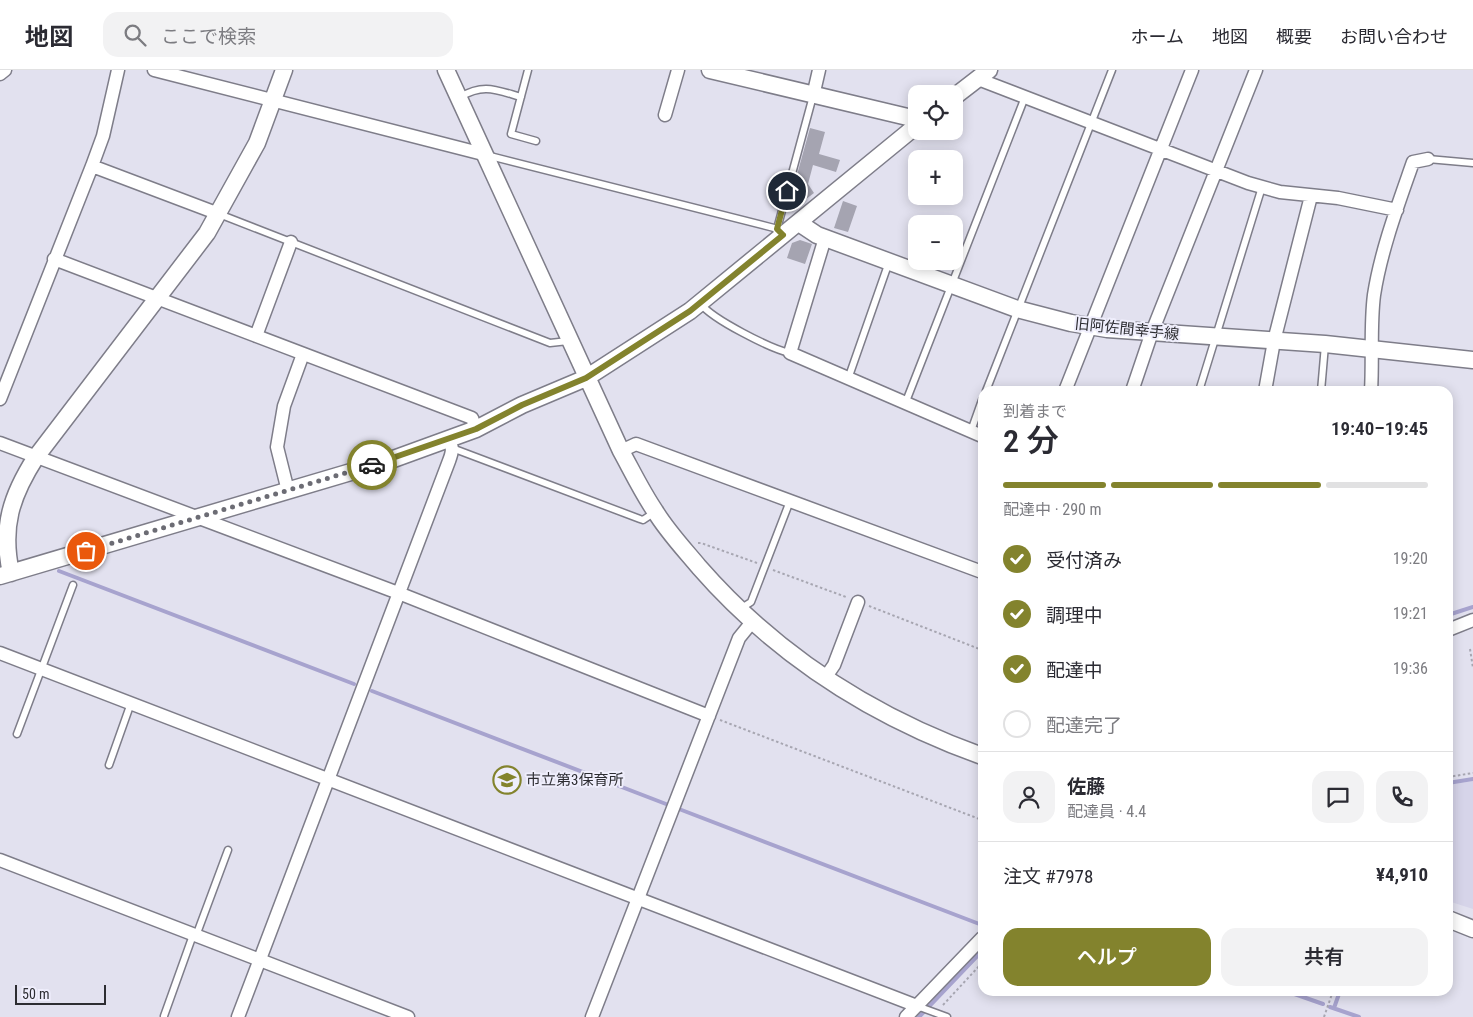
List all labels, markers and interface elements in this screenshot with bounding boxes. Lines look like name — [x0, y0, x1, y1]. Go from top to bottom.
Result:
search box — [103, 12, 453, 57]
icon: search — [121, 21, 149, 49]
text: 地図 — [25, 23, 73, 51]
text: ここで検索 — [161, 25, 256, 48]
text: ホーム — [1131, 26, 1184, 47]
text: 地図 — [1212, 26, 1248, 47]
text: 概要 — [1276, 26, 1312, 47]
text: お問い合わせ — [1340, 26, 1448, 47]
map controls — [908, 85, 963, 270]
button: locate — [908, 85, 963, 140]
button: + — [908, 150, 963, 205]
pin — [766, 170, 808, 212]
icon: home — [773, 177, 801, 205]
button: − — [908, 215, 963, 270]
street label: 旧阿佐間幸手線 — [1074, 315, 1180, 343]
text: 到着まで — [1003, 402, 1067, 421]
text: 19:40–19:45 — [1331, 417, 1428, 440]
text: 2 分 — [1003, 422, 1058, 460]
courier — [347, 440, 397, 490]
icon: car — [358, 451, 386, 479]
text: 配達中 · 290 m — [1003, 500, 1102, 519]
pin — [65, 530, 107, 572]
icon: bag — [72, 537, 100, 565]
icon: check — [1003, 545, 1031, 573]
text: 受付済み — [1046, 549, 1122, 572]
text: 19:20 — [1393, 549, 1428, 568]
icon: check — [1003, 600, 1031, 628]
text: 調理中 — [1046, 604, 1103, 627]
text: 19:21 — [1393, 604, 1428, 623]
icon: check — [1003, 655, 1031, 683]
text: 配達中 — [1046, 659, 1103, 682]
text: 19:36 — [1393, 659, 1428, 678]
text: 配達完了 — [1046, 714, 1122, 737]
school or university icon: 市立第3保育所 — [492, 765, 522, 795]
place label: 市立第3保育所 — [526, 771, 623, 789]
button: person — [1003, 771, 1055, 823]
button: chat — [1312, 771, 1364, 823]
button: phone — [1376, 771, 1428, 823]
text: 佐藤 — [1067, 775, 1105, 798]
text: 配達員 · 4.4 — [1067, 802, 1146, 821]
text: ¥4,910 — [1376, 863, 1428, 886]
text: 注文 #7978 — [1003, 865, 1093, 888]
button: ヘルプ — [1003, 928, 1211, 986]
button: 共有 — [1221, 928, 1428, 986]
scale bar — [15, 982, 106, 1005]
text: 50 m — [22, 986, 50, 1002]

